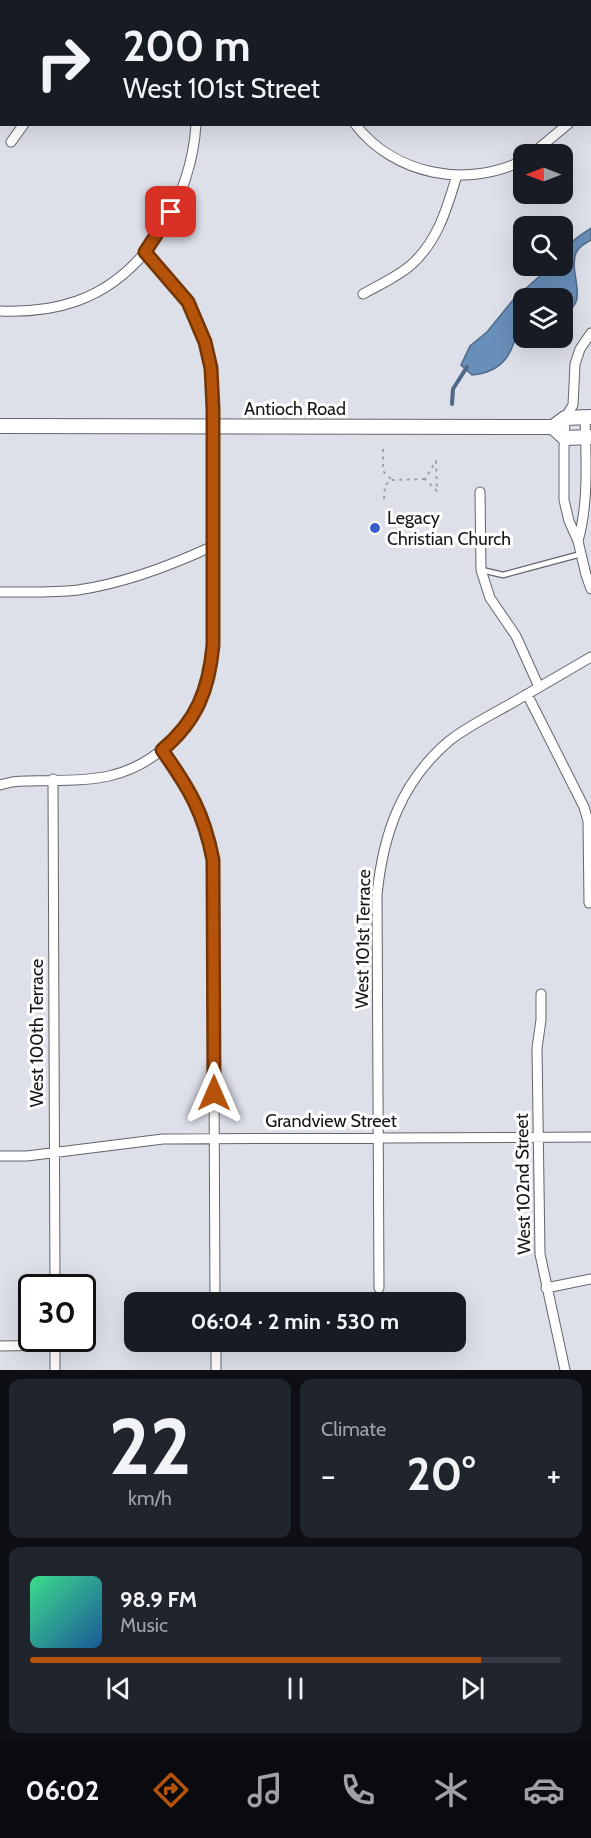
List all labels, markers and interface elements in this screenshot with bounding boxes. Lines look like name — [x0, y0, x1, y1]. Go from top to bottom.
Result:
text: 200 m — [123, 20, 250, 72]
icon: right — [24, 24, 102, 102]
text: West 101st Street — [123, 72, 320, 105]
north arrow — [513, 144, 573, 204]
map controls — [513, 144, 573, 348]
pin — [145, 186, 196, 237]
icon: arrive — [154, 195, 187, 228]
button: search — [513, 216, 573, 276]
button: layers — [513, 288, 573, 348]
street label: Antioch Road — [244, 398, 346, 420]
place label: Legacy Christian Church — [387, 507, 511, 550]
marker: Legacy Christian Church — [368, 521, 382, 535]
street label: West 101st Terrace — [351, 869, 375, 1009]
street label: West 100th Terrace — [26, 959, 48, 1107]
position arrow — [182, 1061, 246, 1125]
street label: Grandview Street — [265, 1110, 397, 1132]
street label: West 102nd Street — [511, 1113, 535, 1255]
speed limit sign: 30 — [18, 1274, 96, 1352]
text: 06:04 · 2 min · 530 m — [191, 1308, 399, 1335]
text: 22 — [109, 1399, 191, 1494]
text: Climate — [321, 1417, 386, 1441]
text: 20° — [407, 1447, 475, 1501]
text: − — [321, 1455, 336, 1495]
text: + — [546, 1455, 561, 1495]
text: km/h — [128, 1486, 172, 1510]
text: 98.9 FM — [120, 1586, 197, 1613]
text: Music — [120, 1613, 168, 1637]
icon: previous — [102, 1672, 135, 1705]
icon: pause — [279, 1672, 312, 1705]
icon: next — [456, 1672, 489, 1705]
icon: directions — [150, 1769, 192, 1811]
icon: music — [244, 1769, 286, 1811]
icon: phone — [337, 1769, 379, 1811]
icon: climate — [430, 1769, 472, 1811]
icon: car — [523, 1769, 565, 1811]
text: 06:02 — [26, 1774, 99, 1807]

